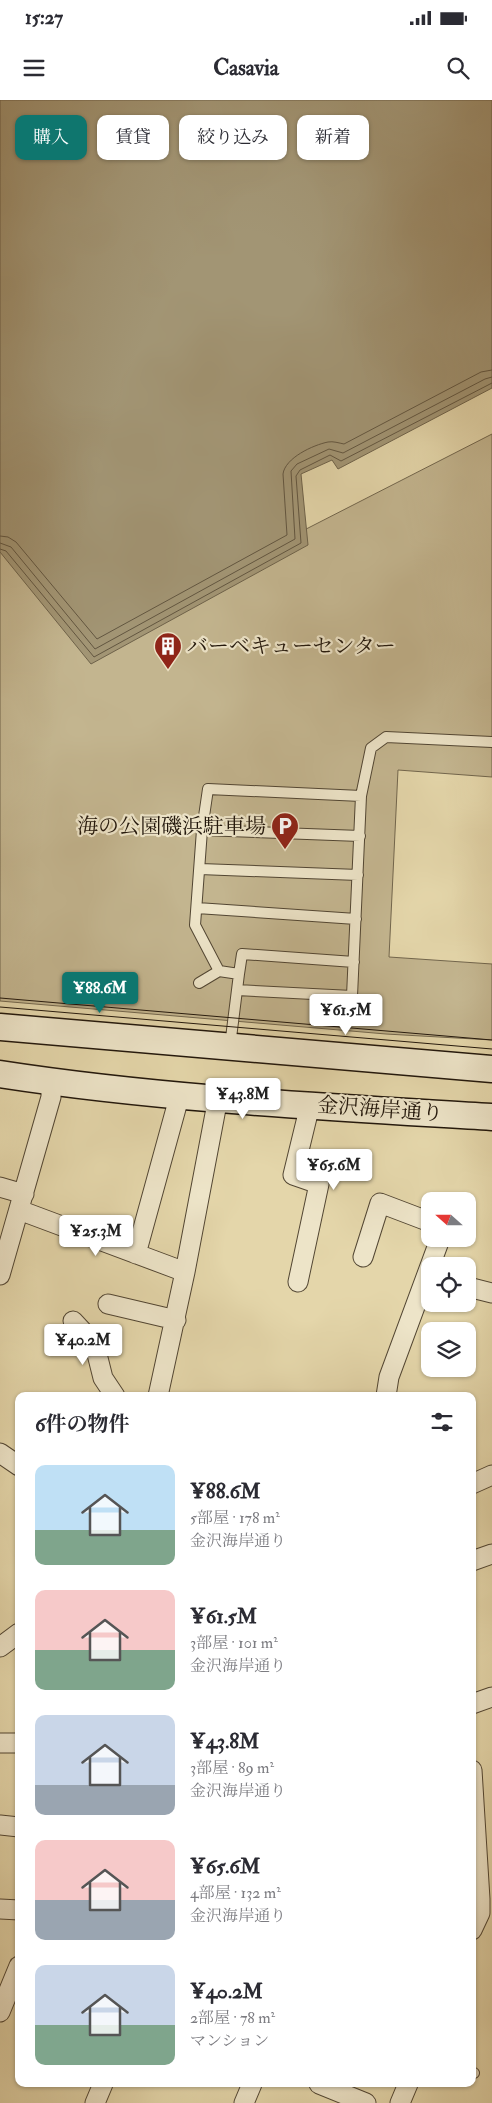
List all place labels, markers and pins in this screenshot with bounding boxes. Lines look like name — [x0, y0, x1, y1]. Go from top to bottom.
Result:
building icon: バーベキューセンター — [153, 631, 183, 670]
place label: バーベキューセンター — [187, 633, 396, 660]
parking icon: 海の公園磯浜駐車場 — [270, 811, 300, 850]
place label: 海の公園磯浜駐車場 — [77, 813, 266, 840]
pin: ¥88.6M — [59, 972, 141, 1014]
pin: ¥61.5M — [305, 994, 387, 1036]
pin: ¥43.8M — [202, 1078, 284, 1120]
pin: ¥65.6M — [293, 1148, 375, 1191]
pin: ¥25.3M — [55, 1214, 137, 1257]
pin: ¥40.2M — [42, 1324, 124, 1366]

